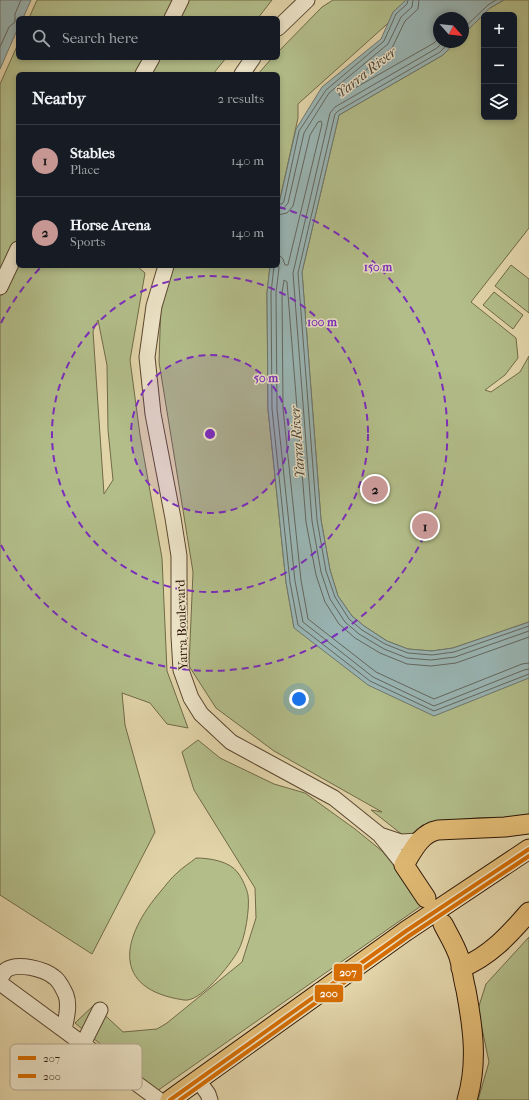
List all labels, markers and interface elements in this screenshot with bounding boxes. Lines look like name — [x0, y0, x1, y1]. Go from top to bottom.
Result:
north arrow — [433, 12, 469, 48]
map controls — [481, 12, 517, 120]
button: + — [481, 12, 517, 48]
search box — [16, 16, 280, 60]
icon: search — [30, 27, 52, 49]
text: Search here — [62, 29, 138, 47]
water label: Yarra River — [333, 42, 401, 101]
button: − — [481, 48, 517, 84]
button: layers — [481, 84, 517, 120]
text: Nearby — [32, 88, 86, 108]
text: 2 results — [218, 91, 264, 106]
text: Stables — [70, 144, 115, 162]
text: 1 — [43, 153, 47, 168]
text: 140 m — [231, 153, 264, 168]
text: Place — [70, 162, 100, 177]
text: Horse Arena — [70, 216, 151, 234]
text: 2 — [42, 225, 48, 240]
text: 140 m — [231, 225, 264, 240]
text: Sports — [70, 234, 105, 249]
text: 150 m — [364, 260, 393, 274]
text: 100 m — [307, 315, 338, 329]
text: 50 m — [254, 371, 279, 385]
water label: Yarra River — [286, 404, 308, 478]
centre of rings — [203, 427, 217, 441]
pin: 2 — [362, 474, 388, 504]
pin: 1 — [412, 511, 438, 541]
street label: Yarra Boulevard — [172, 579, 191, 672]
your location — [289, 689, 309, 709]
line badge: 207 — [333, 963, 363, 982]
text: 207 — [339, 966, 357, 979]
line badge: 200 — [314, 984, 344, 1003]
text: 200 — [320, 987, 338, 1000]
legend — [10, 1044, 142, 1090]
text: 207 — [43, 1052, 60, 1065]
text: 200 — [43, 1070, 61, 1083]

